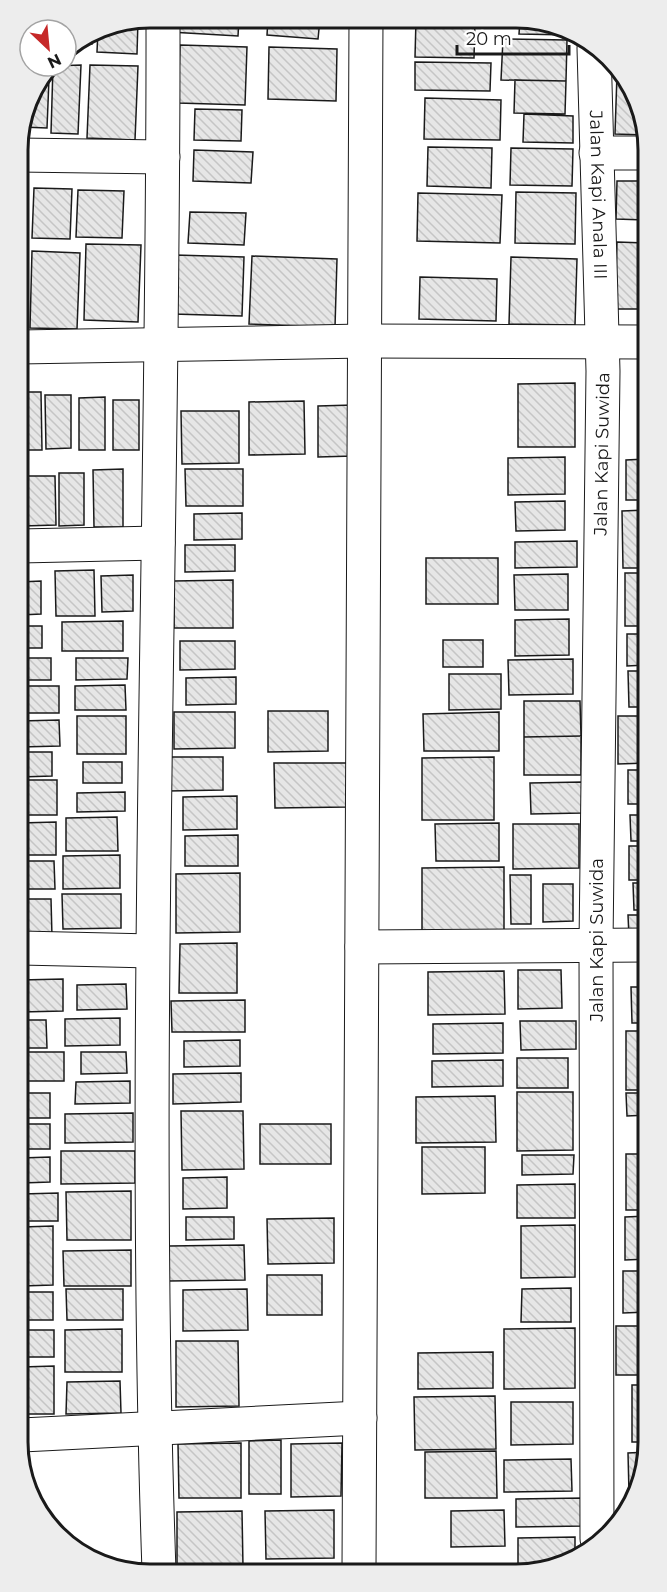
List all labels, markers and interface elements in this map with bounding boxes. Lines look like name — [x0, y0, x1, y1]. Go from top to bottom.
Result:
north arrow — [18, 18, 78, 78]
scale bar — [457, 18, 570, 56]
text: 20 m — [466, 28, 512, 50]
text: N — [44, 50, 64, 72]
street label: Jalan Kapi Anala III — [585, 109, 611, 280]
street label: Jalan Kapi Suwida — [590, 372, 614, 537]
street label: Jalan Kapi Suwida — [586, 858, 608, 1023]

